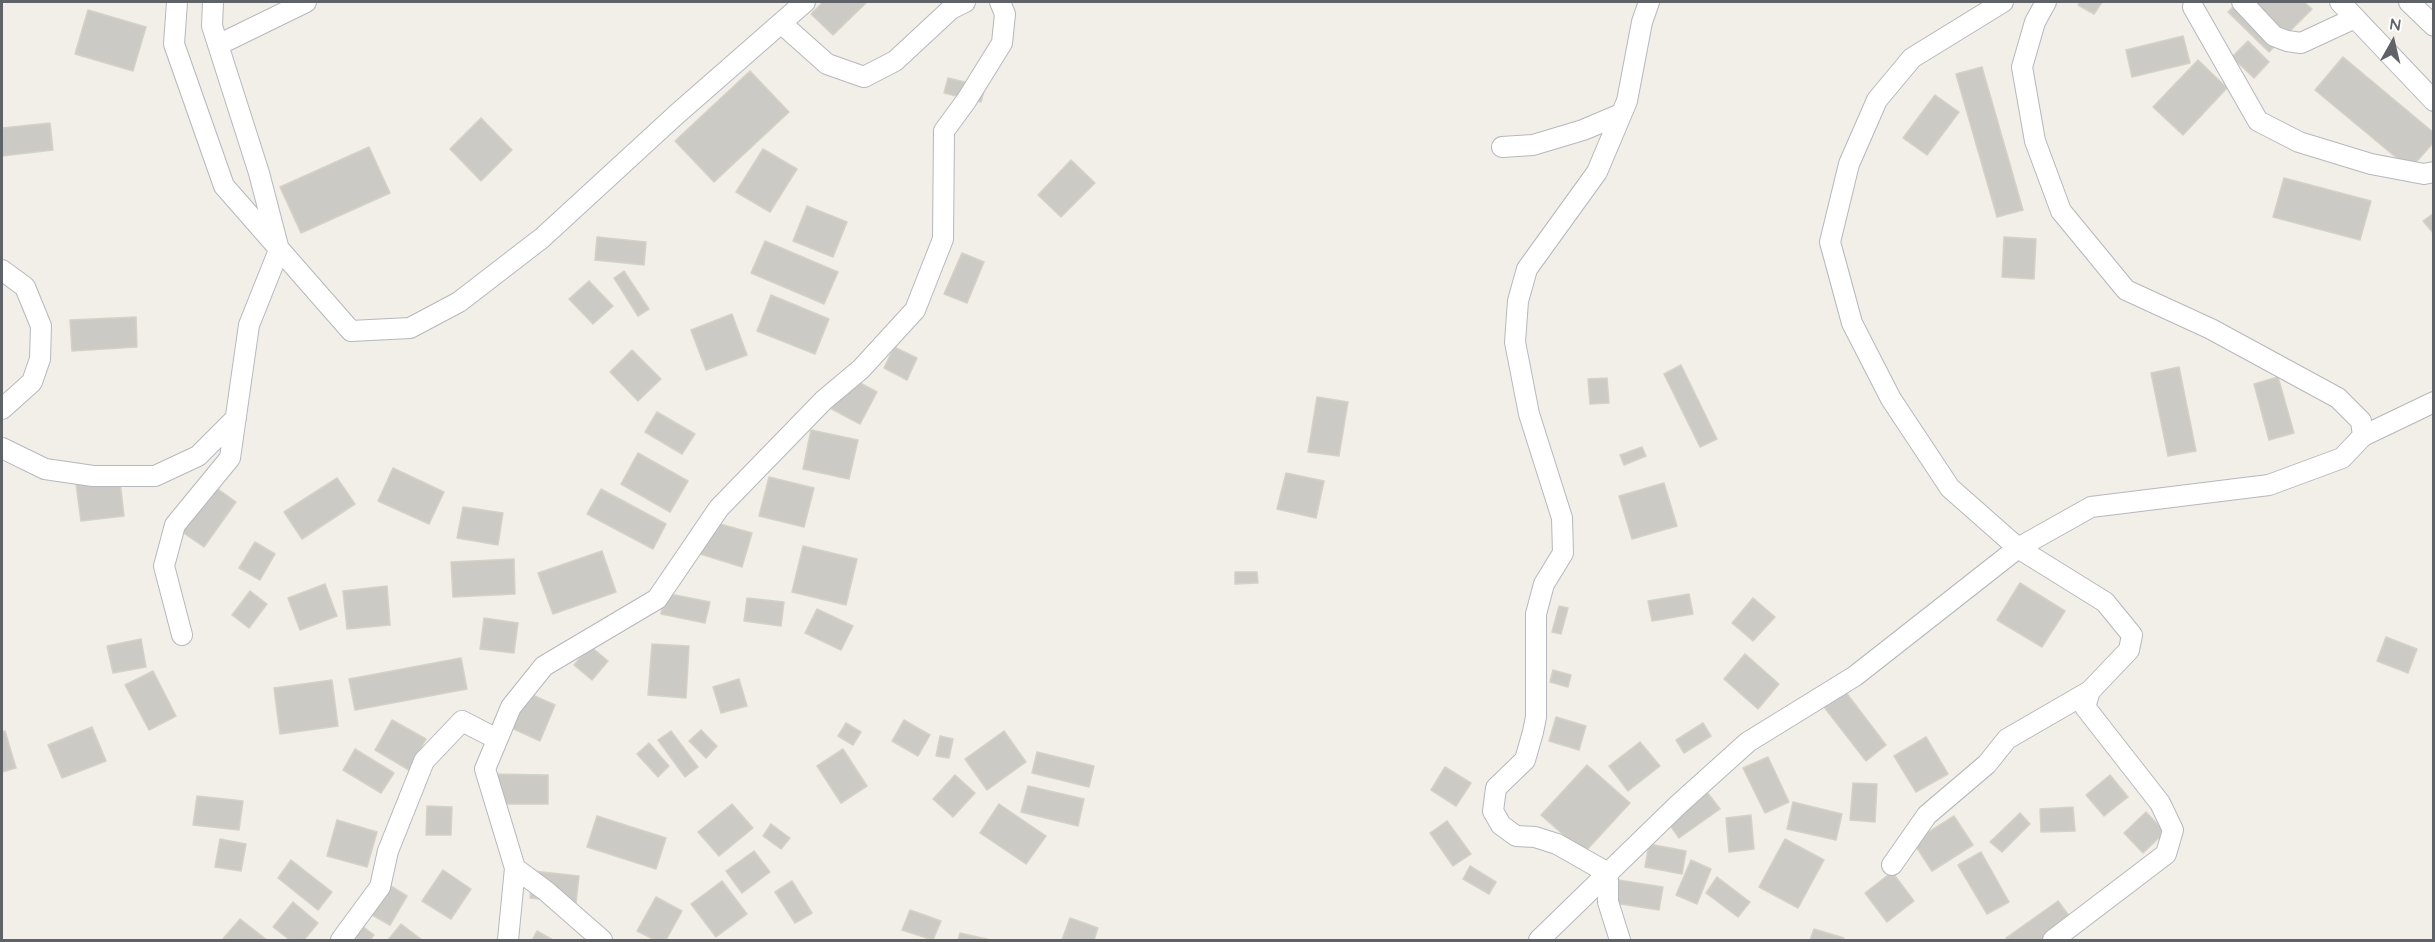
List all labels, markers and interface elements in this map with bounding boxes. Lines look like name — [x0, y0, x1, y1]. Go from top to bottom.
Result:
north arrow — [2363, 12, 2423, 72]
text: N — [2388, 13, 2403, 35]

